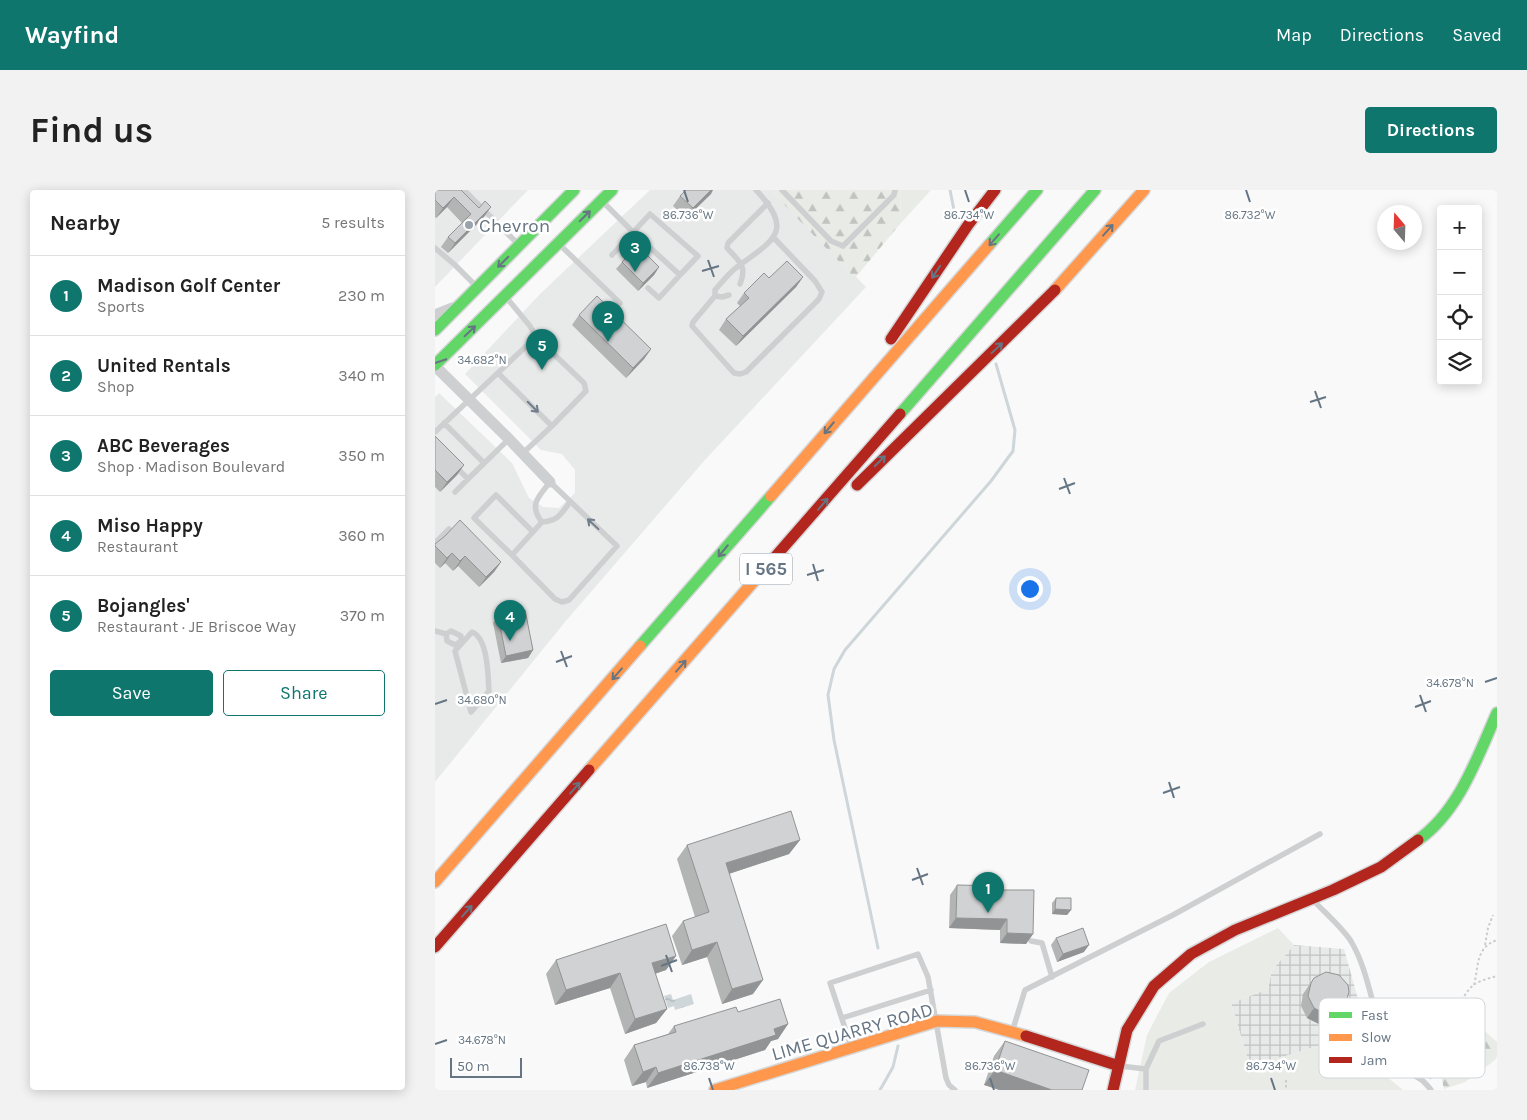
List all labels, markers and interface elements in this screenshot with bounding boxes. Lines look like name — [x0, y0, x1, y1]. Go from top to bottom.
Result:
text: Wayfind — [25, 21, 119, 49]
text: Map — [1276, 24, 1312, 46]
text: Directions — [1340, 24, 1424, 46]
text: Saved — [1452, 24, 1502, 46]
button: Directions — [1365, 107, 1497, 153]
text: Find us — [30, 110, 153, 151]
north arrow — [1377, 205, 1422, 250]
map controls — [1437, 205, 1482, 385]
button: + — [1437, 205, 1482, 250]
text: 86.736°W — [663, 208, 714, 222]
text: 86.734°W — [944, 208, 995, 222]
text: 86.732°W — [1225, 208, 1276, 222]
one-way arrow — [579, 210, 591, 223]
text: Nearby — [50, 211, 120, 235]
text: 5 results — [321, 213, 385, 232]
place label: Chevron — [479, 215, 550, 237]
marker: Chevron — [463, 219, 475, 231]
one-way arrow — [1103, 223, 1114, 236]
pin: 3 — [619, 231, 651, 272]
one-way arrow — [988, 233, 999, 246]
button: − — [1437, 250, 1482, 295]
one-way arrow — [497, 256, 509, 268]
one-way arrow — [931, 265, 941, 279]
text: Madison Golf Center — [97, 275, 280, 297]
text: 1 — [63, 286, 69, 305]
text: 230 m — [338, 286, 385, 305]
button: locate — [1437, 295, 1482, 340]
text: Sports — [97, 297, 145, 316]
pin: 2 — [592, 301, 624, 342]
one-way arrow — [464, 325, 476, 337]
pin: 5 — [526, 329, 558, 370]
button: layers — [1437, 340, 1482, 385]
one-way arrow — [990, 342, 1003, 354]
text: 34.682°N — [457, 353, 507, 367]
text: United Rentals — [97, 355, 231, 377]
text: 2 — [61, 366, 71, 385]
text: 340 m — [338, 366, 385, 385]
text: Shop — [97, 377, 134, 396]
one-way arrow — [527, 401, 539, 413]
one-way arrow — [823, 421, 834, 434]
text: ABC Beverages — [97, 435, 230, 457]
text: 3 — [61, 446, 71, 465]
text: 350 m — [338, 446, 385, 465]
one-way arrow — [874, 455, 886, 467]
text: Shop · Madison Boulevard — [97, 457, 285, 476]
one-way arrow — [817, 498, 828, 511]
text: Miso Happy — [97, 515, 203, 537]
one-way arrow — [587, 518, 599, 530]
text: 4 — [61, 526, 71, 545]
text: 360 m — [338, 526, 385, 545]
text: Restaurant — [97, 537, 178, 556]
one-way arrow — [717, 545, 729, 558]
road number: I 565 — [740, 554, 792, 584]
your location — [1017, 576, 1043, 602]
text: Bojangles' — [97, 595, 190, 617]
pin: 4 — [494, 600, 526, 641]
text: 5 — [61, 606, 71, 625]
text: 370 m — [340, 606, 385, 625]
text: Restaurant · JE Briscoe Way — [97, 617, 296, 636]
one-way arrow — [676, 660, 687, 673]
one-way arrow — [611, 668, 623, 681]
button: Save — [50, 670, 213, 716]
button: Share — [223, 670, 385, 716]
text: 34.678°N — [1426, 676, 1474, 690]
text: 34.680°N — [457, 693, 507, 707]
one-way arrow — [569, 782, 580, 795]
pin: 1 — [972, 872, 1004, 913]
one-way arrow — [462, 904, 473, 917]
street label: LIME QUARRY ROAD — [769, 998, 935, 1066]
legend — [1319, 998, 1485, 1078]
text: Fast — [1361, 1007, 1388, 1024]
text: Slow — [1361, 1029, 1391, 1046]
text: 34.678°N — [458, 1033, 506, 1047]
text: Jam — [1361, 1052, 1387, 1069]
scale bar — [450, 1055, 523, 1078]
text: 50 m — [457, 1058, 490, 1075]
text: 86.738°W — [683, 1059, 735, 1073]
text: 86.736°W — [965, 1059, 1016, 1073]
text: 86.734°W — [1246, 1059, 1297, 1073]

